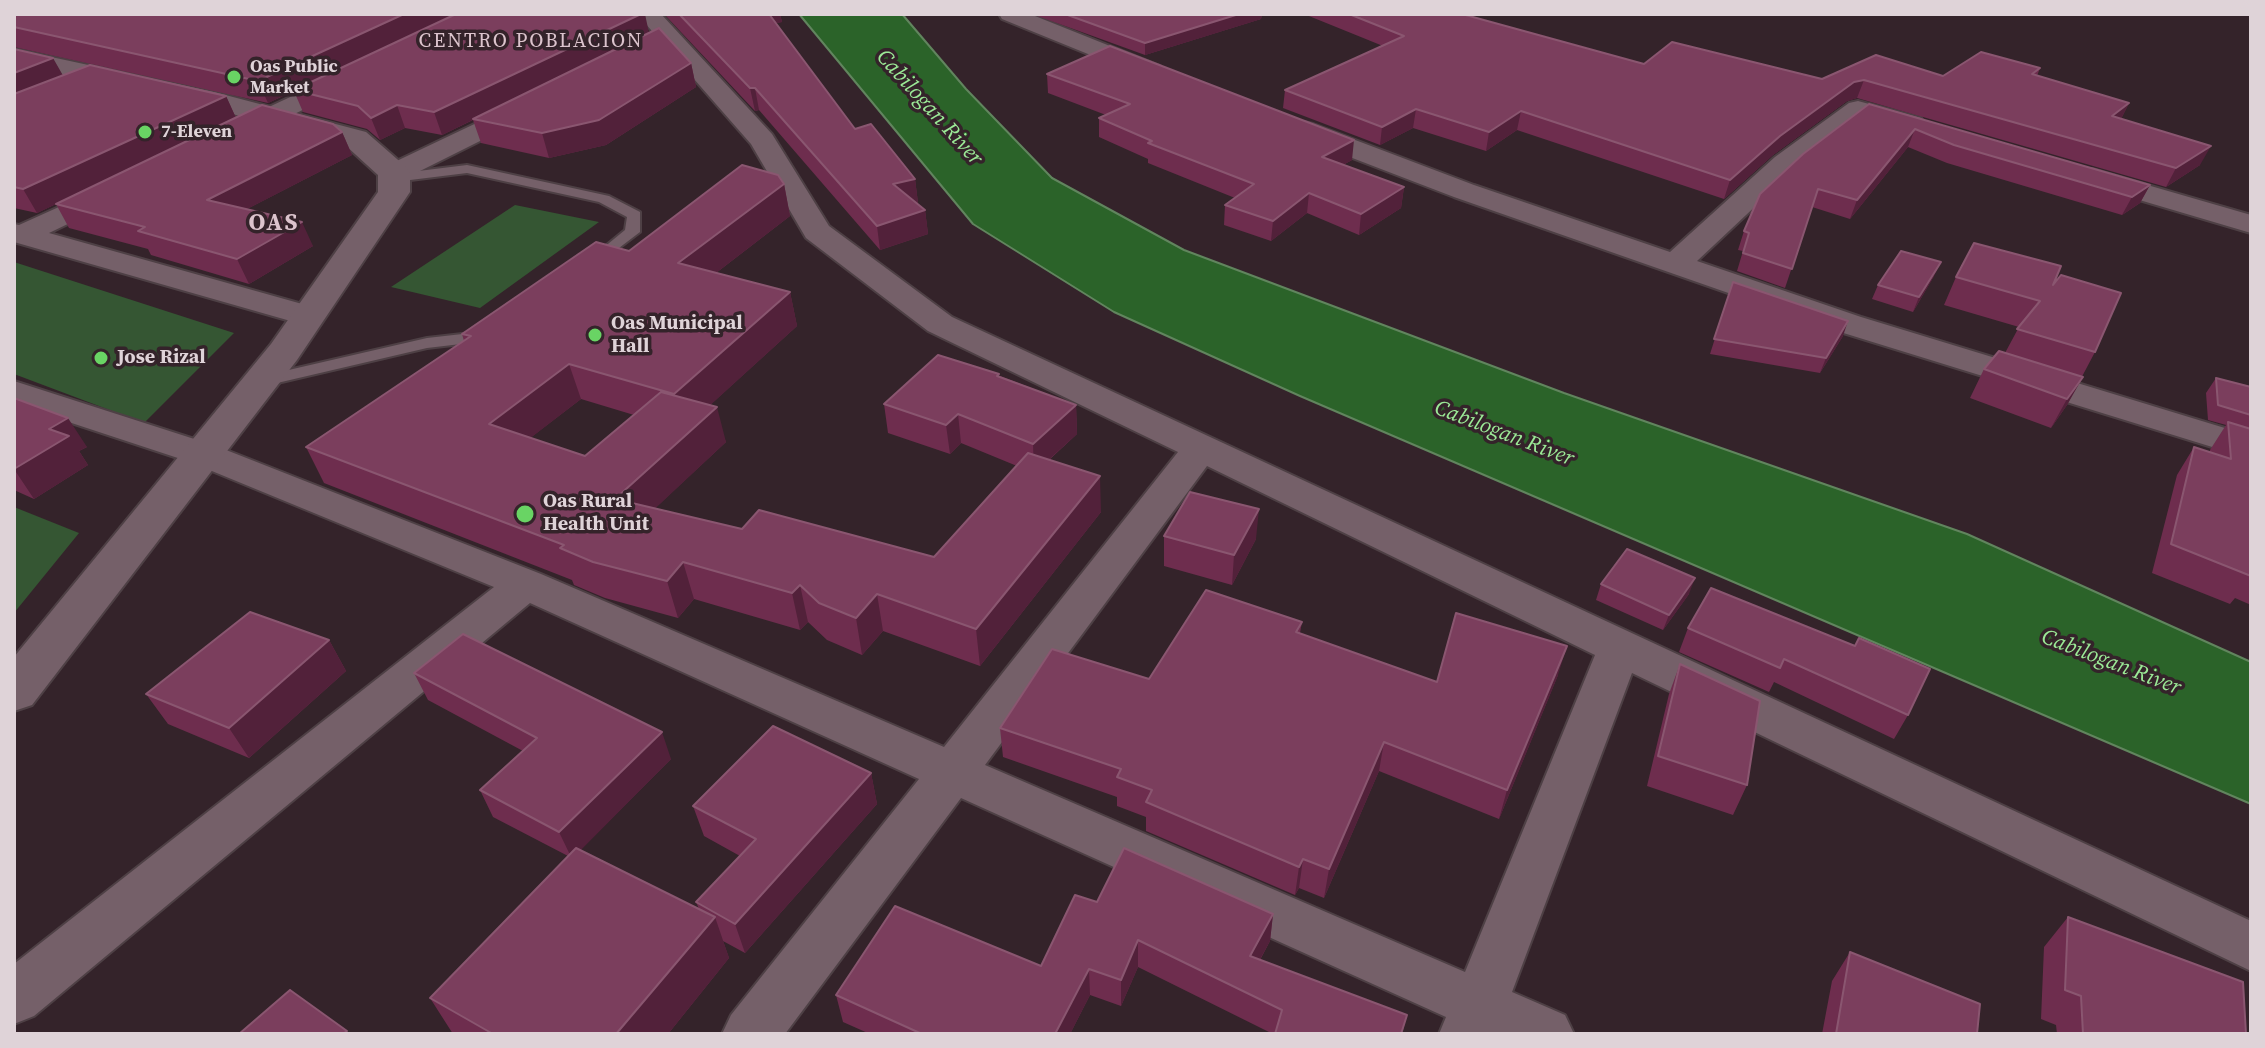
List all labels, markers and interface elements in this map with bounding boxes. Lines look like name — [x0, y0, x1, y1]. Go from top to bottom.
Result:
district label: CENTRO POBLACION — [419, 30, 643, 54]
water label: Cabilogan River — [870, 45, 988, 171]
place label: Oas Public Market — [250, 56, 338, 98]
marker: Oas Public Market — [225, 68, 243, 86]
place label: 7-Eleven — [161, 121, 232, 143]
marker: 7-Eleven — [136, 123, 154, 141]
district label: OAS — [248, 210, 300, 238]
place label: Oas Municipal Hall — [611, 312, 743, 359]
marker: Oas Municipal Hall — [586, 326, 604, 344]
place label: Jose Rizal — [117, 346, 206, 370]
marker: Jose Rizal — [92, 349, 110, 367]
water label: Cabilogan River — [1431, 395, 1577, 473]
place label: Oas Rural Health Unit — [543, 490, 649, 537]
marker: Oas Rural Health Unit — [514, 503, 536, 525]
water label: Cabilogan River — [2038, 624, 2184, 702]

